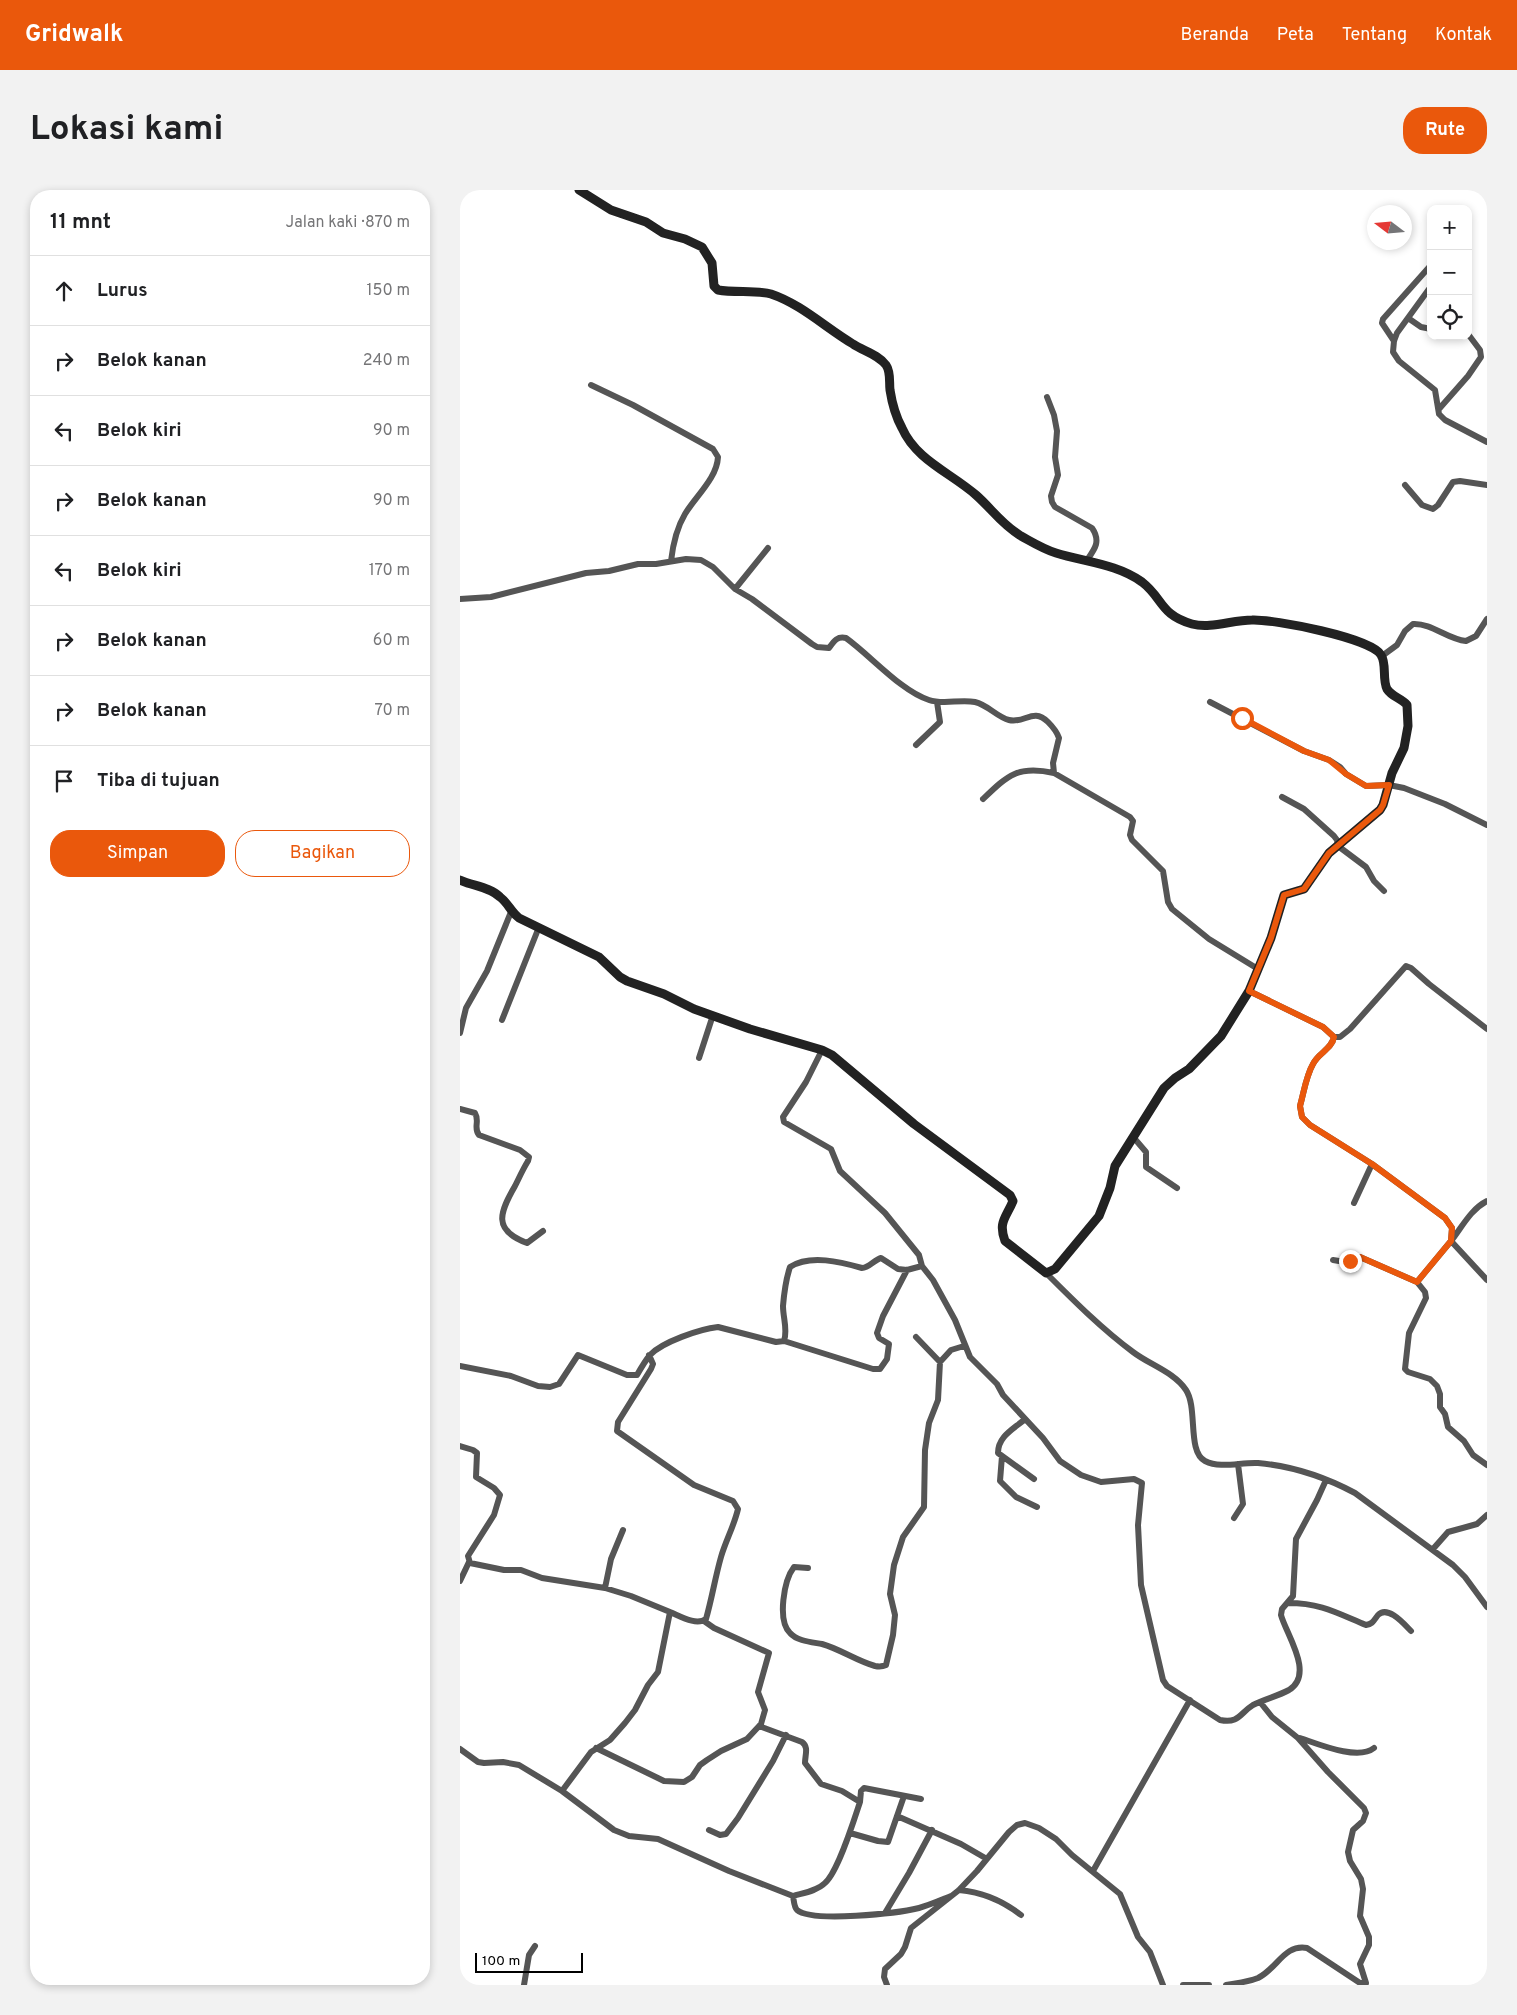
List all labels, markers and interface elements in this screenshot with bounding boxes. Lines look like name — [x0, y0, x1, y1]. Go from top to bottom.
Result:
text: Gridwalk — [25, 20, 123, 50]
text: Beranda — [1180, 24, 1249, 47]
text: Peta — [1277, 24, 1314, 47]
text: Tentang — [1342, 24, 1407, 47]
text: Kontak — [1435, 24, 1492, 47]
button: Rute — [1403, 107, 1487, 154]
text: Lokasi kami — [30, 108, 223, 152]
north arrow — [1367, 205, 1412, 250]
map controls — [1427, 205, 1472, 340]
button: + — [1427, 205, 1472, 250]
text: 11 mnt — [50, 209, 111, 236]
text: Jalan kaki · 870 m — [286, 213, 410, 233]
button: − — [1427, 250, 1472, 295]
icon: ahead — [50, 277, 78, 305]
text: Lurus — [97, 279, 148, 303]
text: 150 m — [367, 281, 410, 301]
button: locate — [1427, 295, 1472, 340]
icon: right — [50, 347, 78, 375]
text: Belok kanan — [97, 349, 207, 373]
text: 240 m — [363, 351, 410, 371]
icon: left — [50, 417, 78, 445]
text: Belok kiri — [97, 419, 182, 443]
text: 90 m — [373, 421, 410, 441]
icon: right — [50, 487, 78, 515]
text: Belok kanan — [97, 489, 207, 513]
text: 90 m — [373, 491, 410, 511]
icon: left — [50, 557, 78, 585]
text: Belok kiri — [97, 559, 182, 583]
text: 170 m — [369, 561, 410, 581]
icon: right — [50, 627, 78, 655]
text: Belok kanan — [97, 629, 207, 653]
text: 60 m — [373, 631, 410, 651]
icon: right — [50, 697, 78, 725]
text: Belok kanan — [97, 699, 207, 723]
text: 70 m — [375, 701, 410, 721]
route start — [1231, 707, 1254, 730]
icon: arrive — [50, 767, 78, 795]
text: Tiba di tujuan — [97, 769, 220, 793]
button: Simpan — [50, 830, 225, 877]
button: Bagikan — [235, 830, 410, 877]
route end — [1339, 1250, 1362, 1273]
scale bar — [475, 1950, 582, 1973]
text: 100 m — [482, 1953, 520, 1970]

